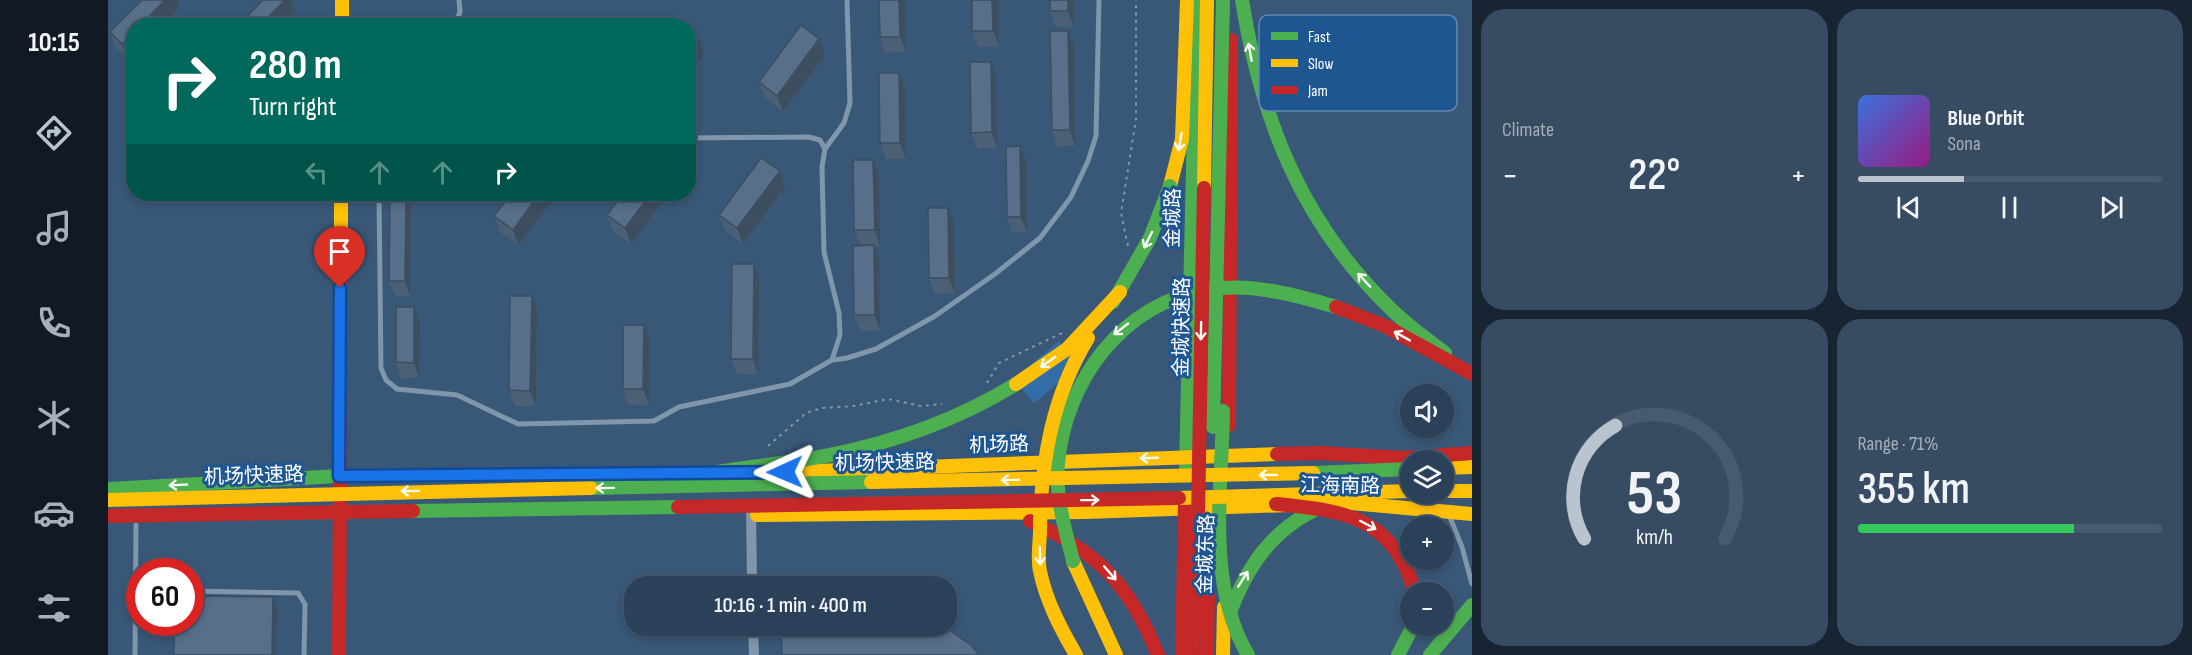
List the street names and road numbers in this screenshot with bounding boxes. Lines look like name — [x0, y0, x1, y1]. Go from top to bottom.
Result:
street label: 金城路 — [1160, 188, 1186, 248]
street label: 金城快速路 — [1169, 277, 1195, 377]
street label: 机场路 — [969, 432, 1029, 458]
street label: 机场快速路 — [835, 450, 935, 476]
street label: 机场快速路 — [204, 462, 304, 490]
street label: 江海南路 — [1300, 473, 1380, 499]
street label: 金城东路 — [1193, 514, 1219, 594]

